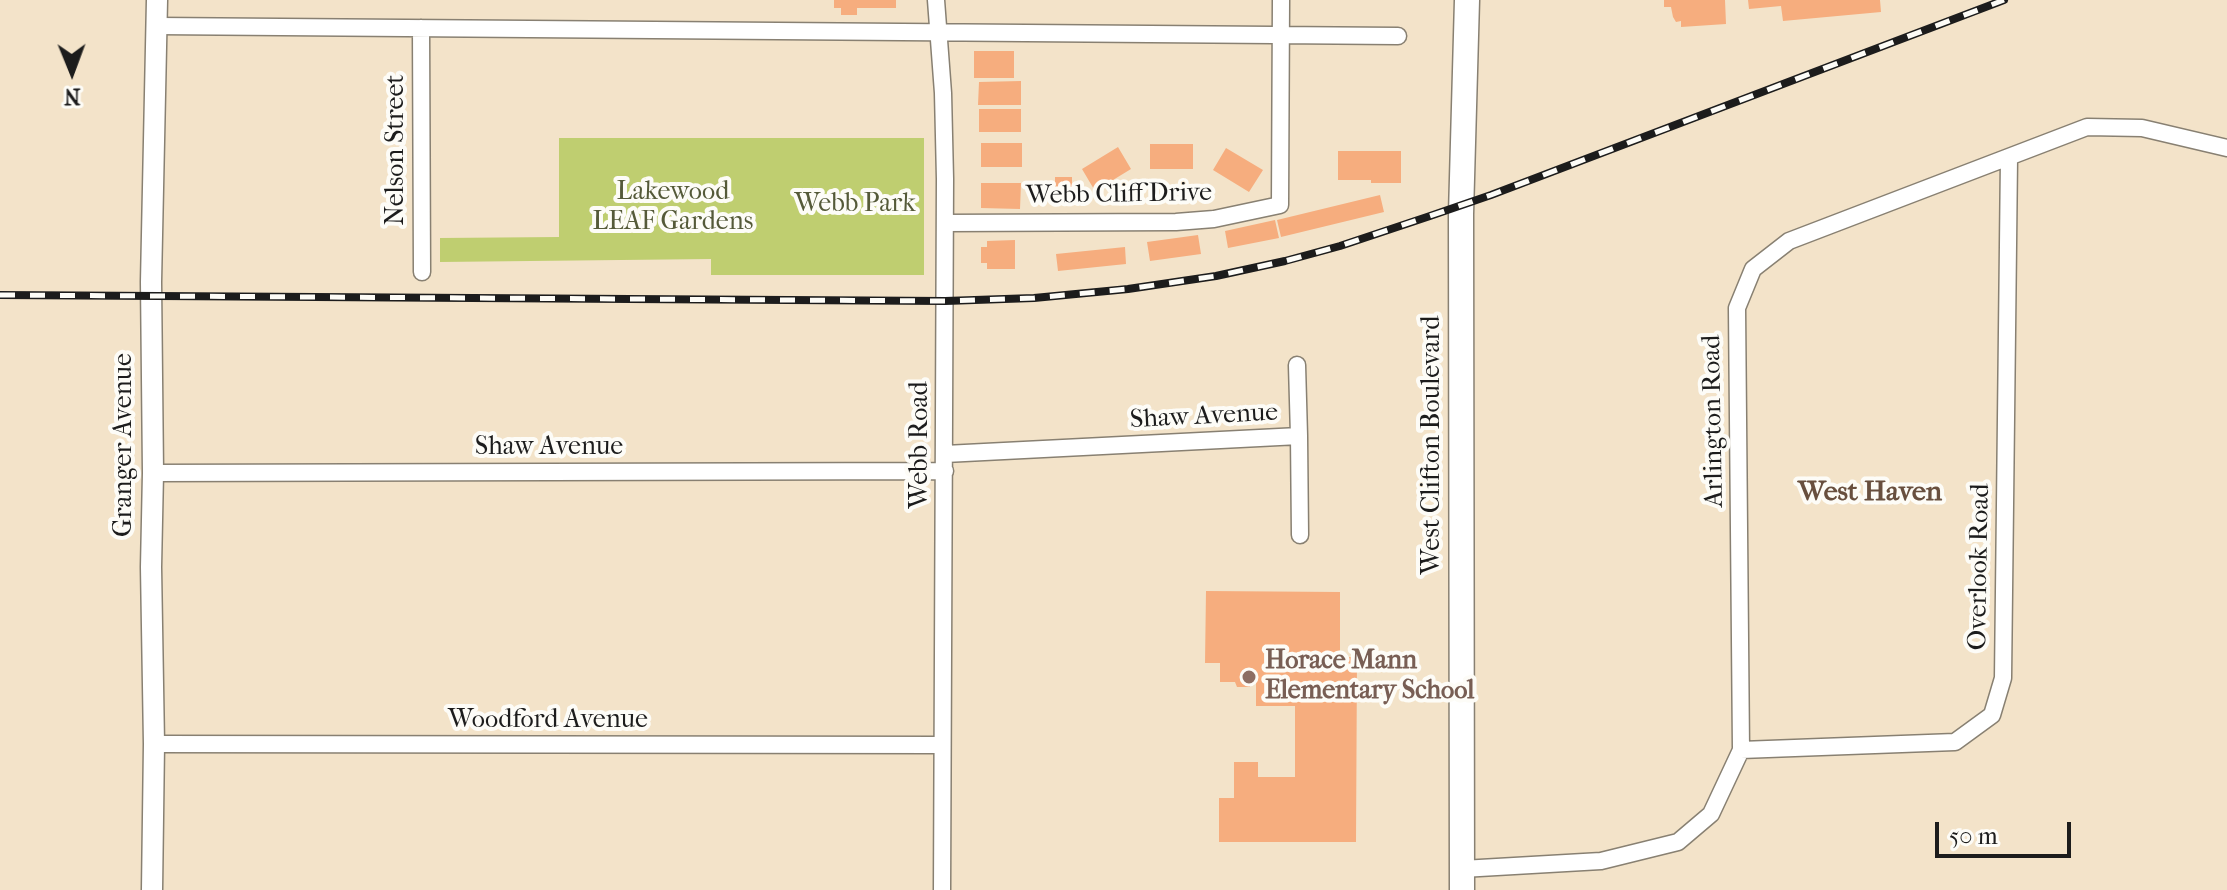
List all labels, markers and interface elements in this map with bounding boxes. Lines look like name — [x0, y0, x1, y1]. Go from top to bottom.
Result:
north arrow — [32, 32, 112, 112]
street label: Nelson Street — [381, 74, 413, 226]
text: N — [64, 83, 81, 109]
park label: Lakewood LEAF Gardens — [593, 177, 753, 238]
street label: Webb Cliff Drive — [1026, 178, 1212, 212]
park label: Webb Park — [794, 189, 916, 221]
street label: West Clifton Boulevard — [1417, 316, 1449, 574]
street label: Arlington Road — [1697, 334, 1731, 508]
street label: Granger Avenue — [109, 353, 141, 537]
street label: Webb Road — [905, 381, 937, 509]
street label: Shaw Avenue — [1129, 398, 1279, 436]
street label: Shaw Avenue — [475, 432, 623, 464]
district label: West Haven — [1798, 476, 1942, 510]
street label: Overlook Road — [1963, 483, 1997, 651]
place label: Horace Mann Elementary School — [1265, 646, 1474, 708]
marker: Horace Mann Elementary School — [1240, 668, 1258, 686]
street label: Woodford Avenue — [448, 705, 648, 737]
scale bar — [1939, 806, 2075, 856]
text: 50 m — [1949, 822, 1998, 850]

